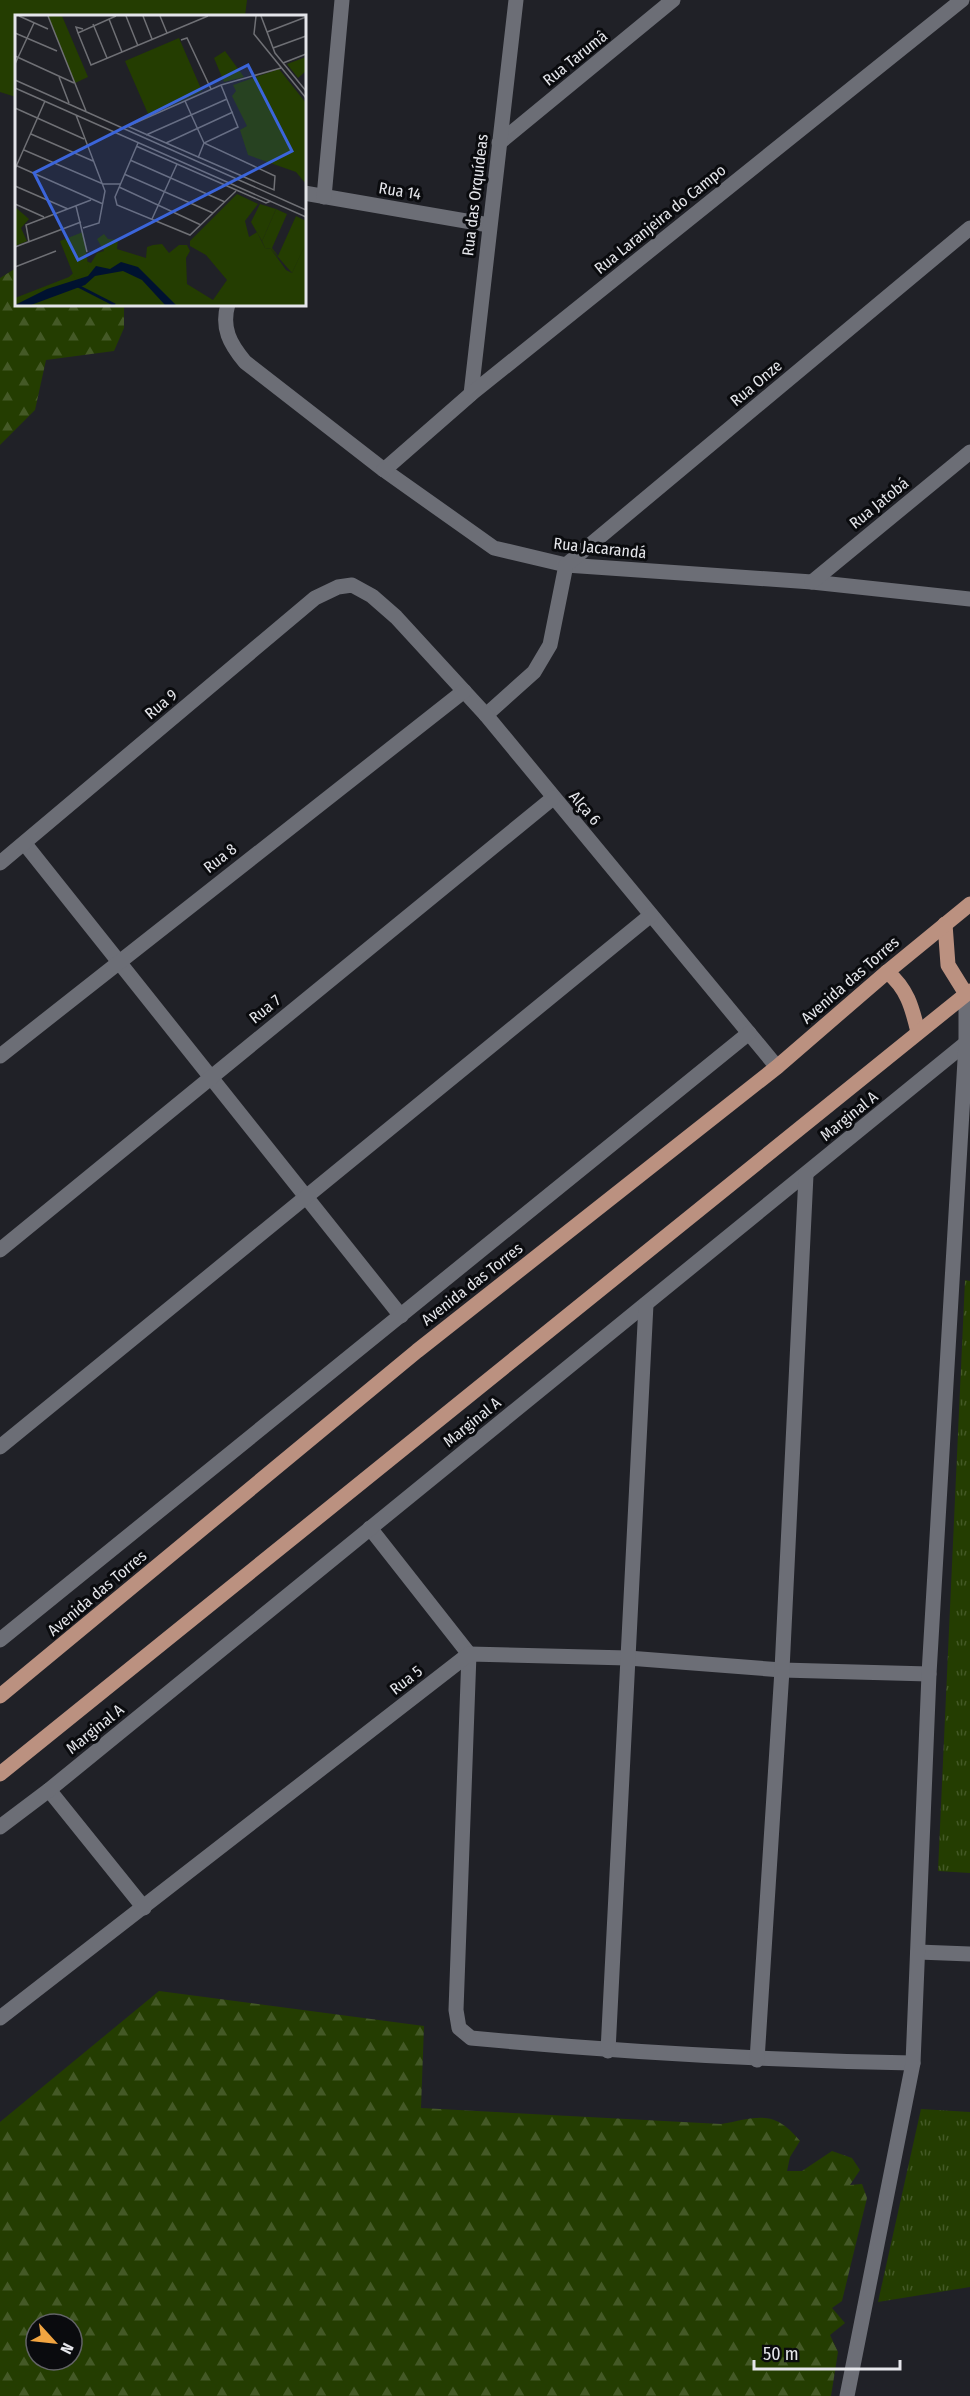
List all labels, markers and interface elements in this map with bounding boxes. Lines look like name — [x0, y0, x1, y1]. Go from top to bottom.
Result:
inset map — [15, 15, 306, 306]
street label: Rua Tarumâ — [539, 26, 611, 90]
street label: Rua das Orquídeas — [458, 133, 492, 257]
street label: Rua Laranjeira do Campo — [591, 160, 729, 278]
street label: Rua 14 — [377, 178, 423, 204]
street label: Rua Onze — [726, 356, 786, 410]
street label: Rua Jatobá — [846, 473, 913, 533]
street label: Rua Jacarandá — [553, 534, 647, 562]
street label: Rua 9 — [141, 685, 181, 723]
street label: Alça 6 — [565, 787, 605, 829]
street label: Rua 8 — [200, 839, 240, 877]
street label: Avenida das Torres — [797, 932, 903, 1028]
street label: Rua 7 — [245, 990, 285, 1027]
street label: Marginal A — [816, 1087, 882, 1145]
street label: Avenida das Torres — [418, 1238, 527, 1329]
street label: Marginal A — [439, 1393, 505, 1451]
street label: Avenida das Torres — [44, 1546, 150, 1640]
street label: Rua 5 — [386, 1661, 426, 1699]
street label: Marginal A — [62, 1700, 128, 1758]
north arrow — [24, 2312, 84, 2372]
scale bar — [754, 2333, 900, 2371]
text: N — [56, 2340, 78, 2357]
text: 50 m — [763, 2343, 799, 2365]

